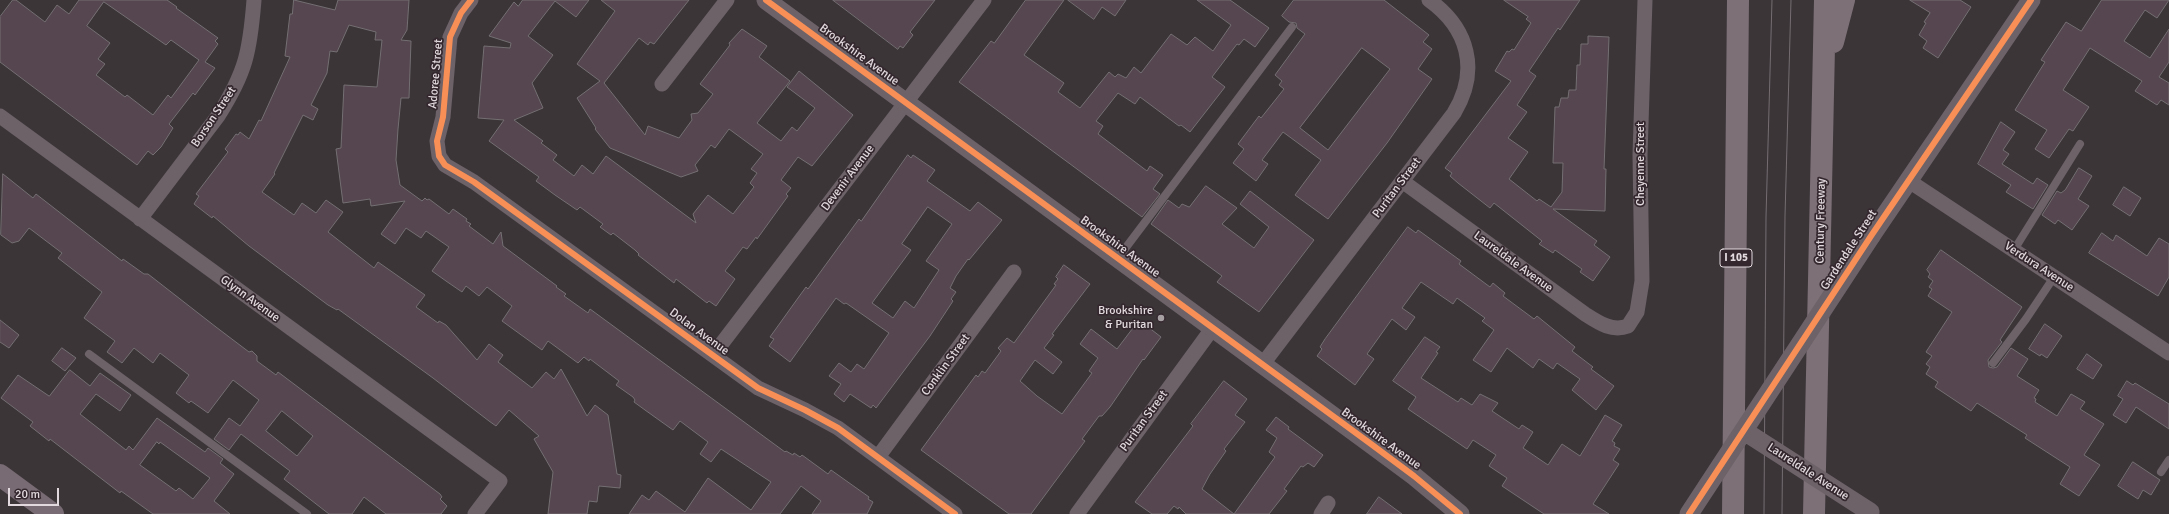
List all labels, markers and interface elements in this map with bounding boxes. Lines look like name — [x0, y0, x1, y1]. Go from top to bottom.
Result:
street label: Brookshire Avenue — [816, 21, 902, 89]
street label: Adoree Street — [426, 39, 446, 109]
street label: Borson Street — [188, 84, 240, 150]
street label: Cheyenne Street — [1634, 122, 1648, 206]
street label: Devenir Avenue — [818, 142, 878, 214]
street label: Puritan Street — [1370, 155, 1424, 221]
street label: Century Freeway — [1813, 178, 1829, 264]
street label: Gardendale Street — [1818, 207, 1880, 293]
street label: Brookshire Avenue — [1077, 213, 1163, 281]
street label: Laureldale Avenue — [1471, 228, 1555, 296]
street label: Verdura Avenue — [2001, 239, 2077, 295]
road number: I 105 — [1720, 249, 1752, 267]
street label: Glynn Avenue — [217, 273, 283, 325]
place label: Brookshire & Puritan — [1098, 304, 1153, 332]
street label: Dolan Avenue — [666, 305, 732, 359]
marker: Brookshire & Puritan — [1156, 313, 1166, 323]
street label: Conklin Street — [919, 331, 973, 399]
street label: Puritan Street — [1117, 388, 1171, 454]
street label: Brookshire Avenue — [1338, 405, 1424, 473]
street label: Laureldale Avenue — [1764, 440, 1852, 504]
scale bar — [10, 480, 61, 506]
text: 20 m — [15, 487, 40, 502]

